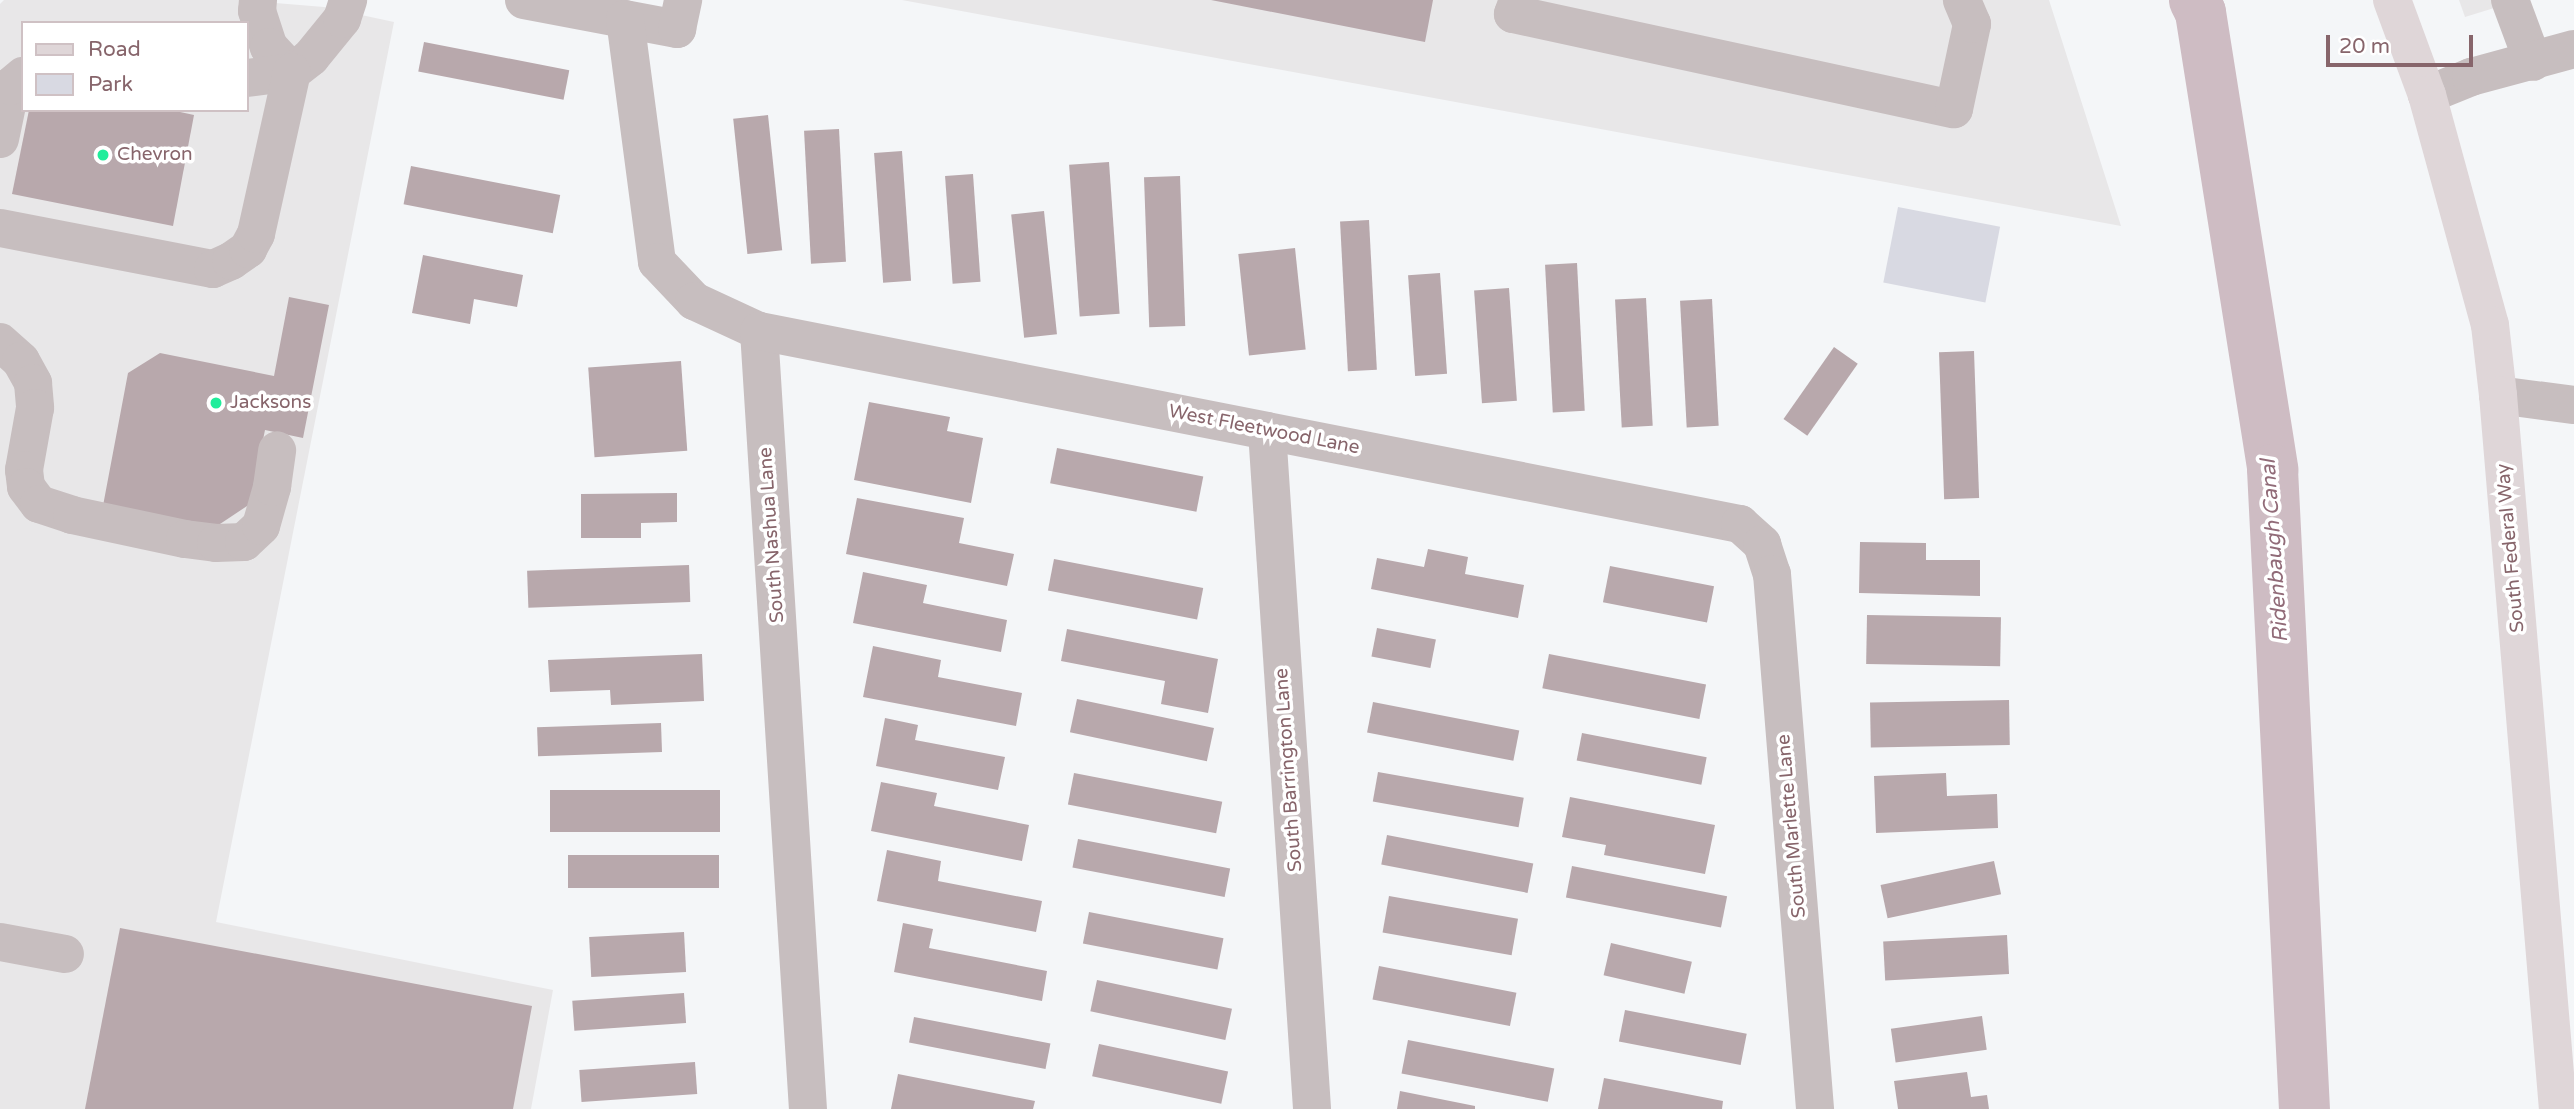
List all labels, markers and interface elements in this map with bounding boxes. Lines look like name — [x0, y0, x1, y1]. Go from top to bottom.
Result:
legend — [21, 21, 248, 112]
scale bar — [2329, 21, 2476, 65]
text: 20 m — [2339, 34, 2390, 59]
text: Road — [88, 37, 141, 62]
text: Park — [88, 72, 133, 97]
place label: Chevron — [117, 144, 193, 166]
marker: Chevron — [95, 147, 111, 163]
place label: Jacksons — [230, 392, 311, 414]
marker: Jacksons — [208, 395, 224, 411]
street label: West Fleetwood Lane — [1167, 400, 1361, 460]
street label: South Nashua Lane — [754, 446, 790, 624]
water label: Ridenbaugh Canal — [2256, 459, 2294, 643]
street label: South Federal Way — [2492, 462, 2530, 634]
street label: South Barrington Lane — [1270, 667, 1308, 873]
street label: South Marlette Lane — [1773, 733, 1811, 919]

